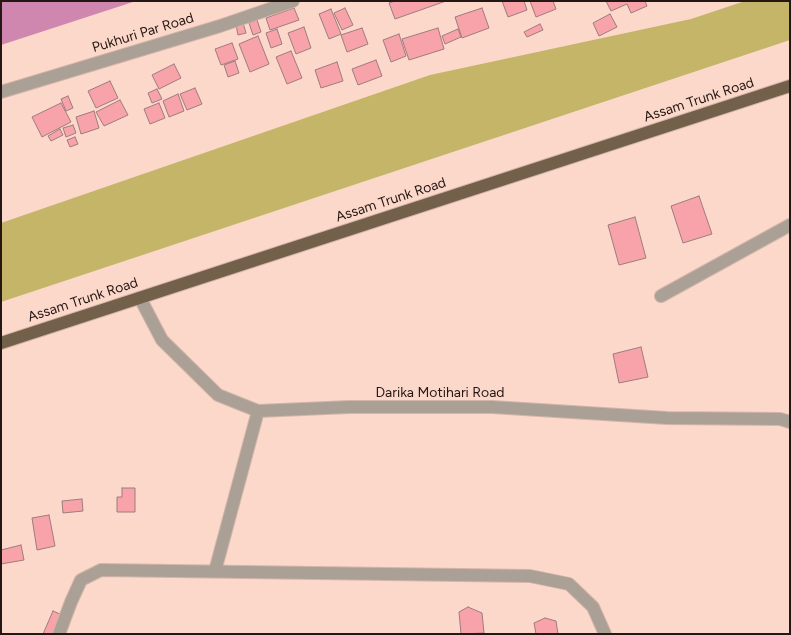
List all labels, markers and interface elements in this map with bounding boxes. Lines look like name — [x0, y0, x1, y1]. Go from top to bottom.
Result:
street label: Pukhuri Par Road — [90, 10, 196, 56]
street label: Assam Trunk Road — [642, 74, 756, 126]
street label: Assam Trunk Road — [334, 174, 448, 226]
street label: Assam Trunk Road — [26, 274, 140, 326]
street label: Darika Motihari Road — [375, 385, 505, 401]

